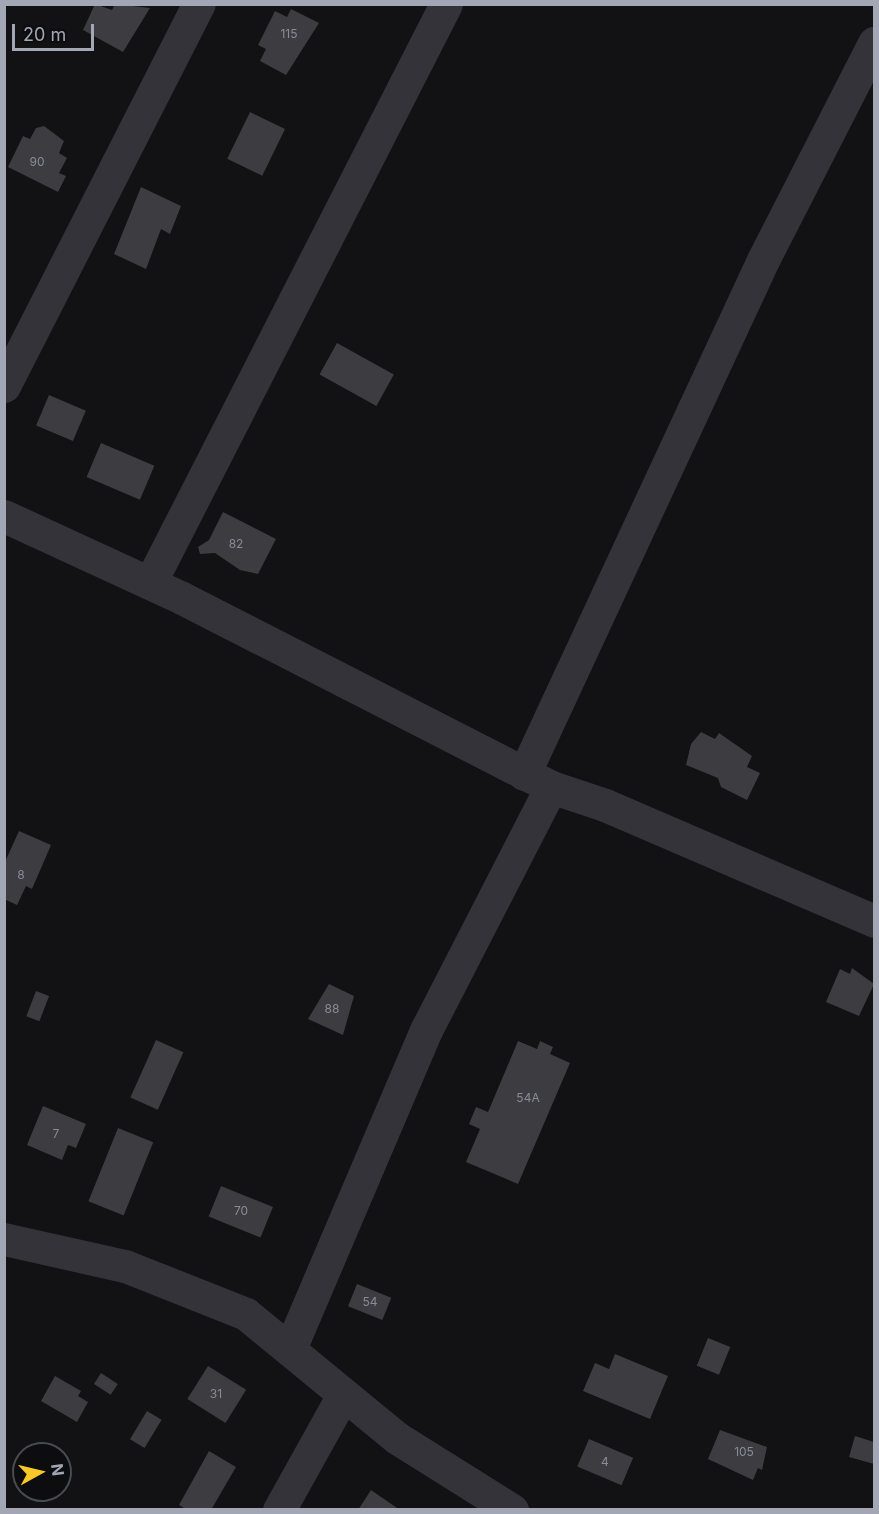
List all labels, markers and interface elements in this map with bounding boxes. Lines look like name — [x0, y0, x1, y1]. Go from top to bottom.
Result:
scale bar — [15, 12, 98, 50]
text: 20 m — [23, 24, 66, 45]
house number: 115 — [280, 27, 298, 41]
house number: 90 — [29, 155, 45, 169]
house number: 82 — [229, 537, 243, 551]
house number: 8 — [17, 868, 25, 882]
house number: 88 — [325, 1002, 339, 1016]
house number: 54A — [516, 1091, 540, 1105]
house number: 7 — [53, 1127, 59, 1141]
house number: 70 — [234, 1204, 248, 1218]
house number: 54 — [362, 1295, 378, 1309]
house number: 31 — [210, 1387, 222, 1401]
north arrow — [12, 1442, 72, 1502]
house number: 105 — [734, 1445, 754, 1459]
house number: 4 — [601, 1455, 609, 1469]
text: N — [47, 1462, 69, 1477]

